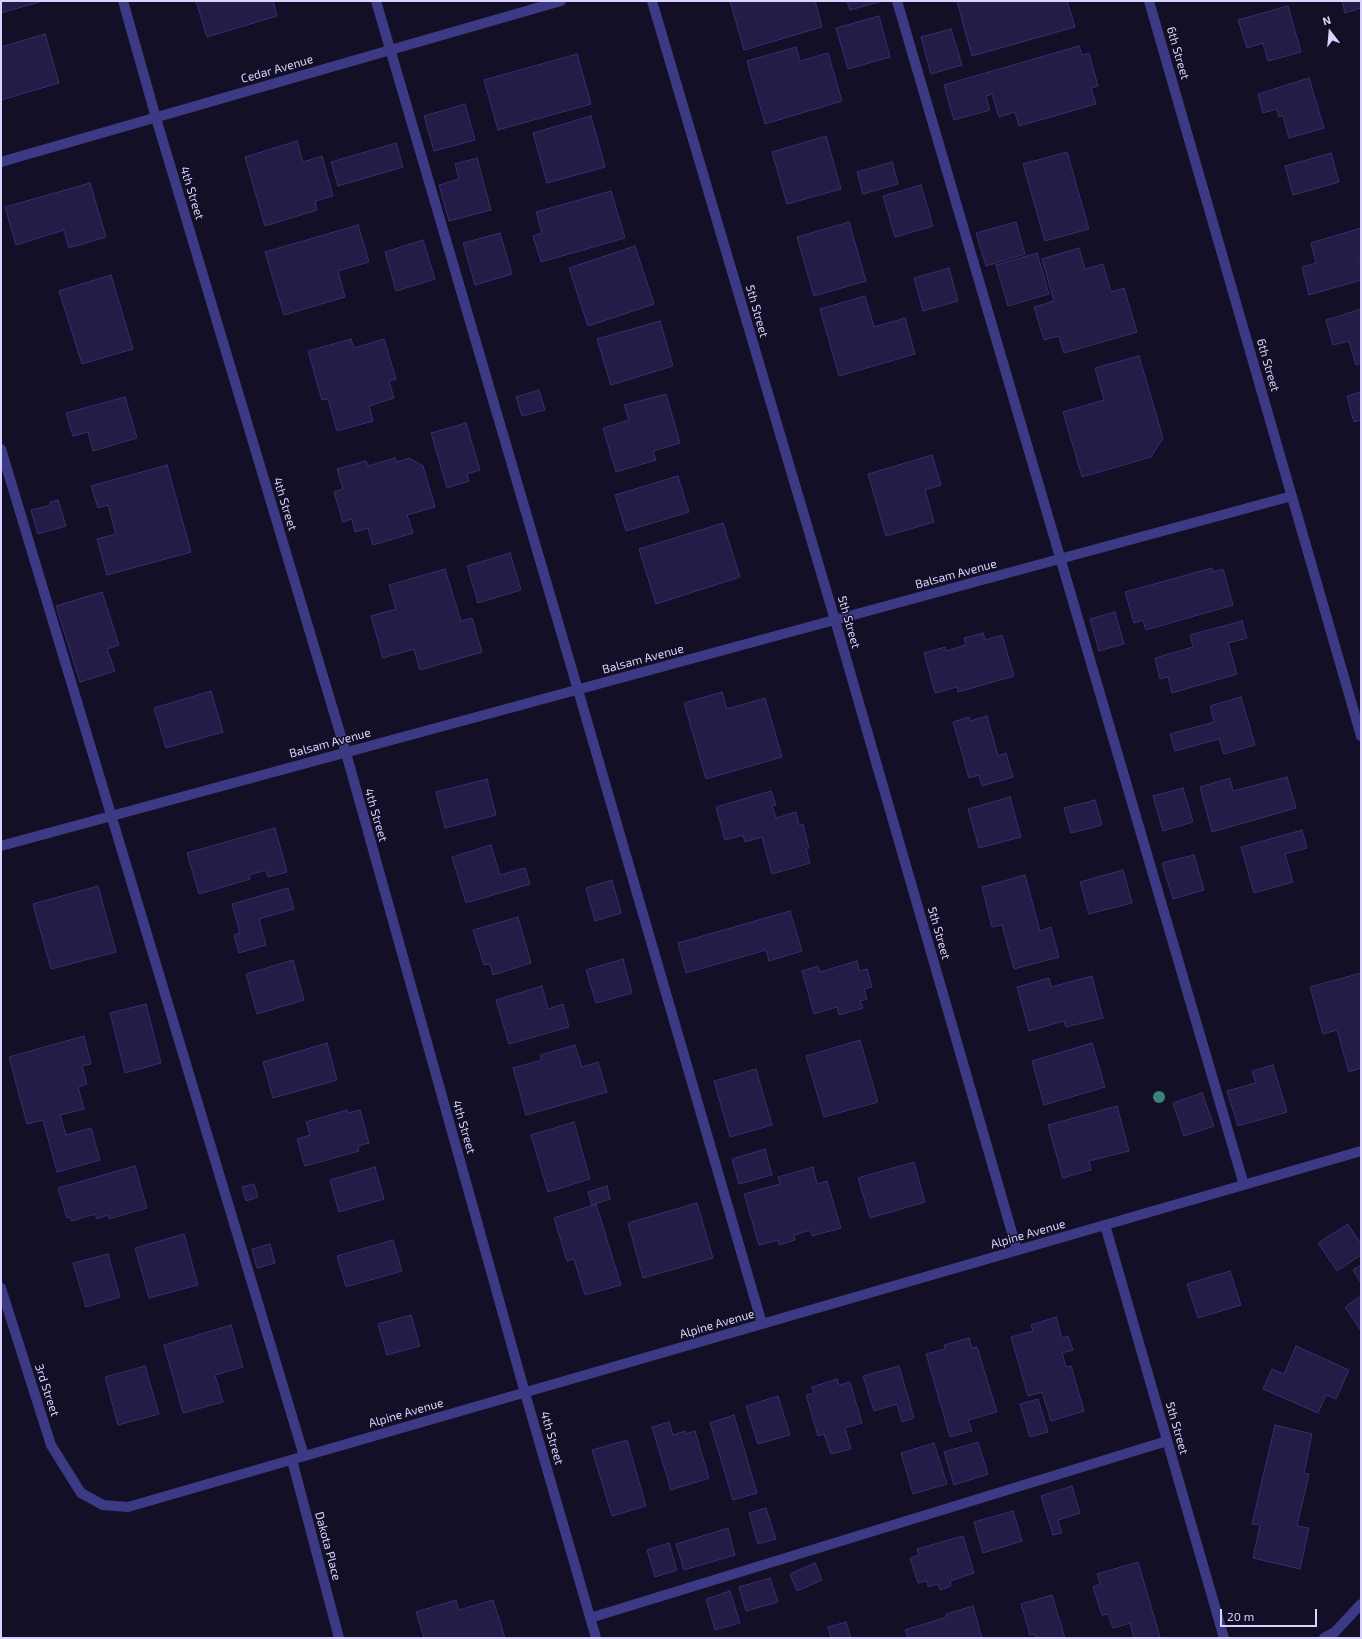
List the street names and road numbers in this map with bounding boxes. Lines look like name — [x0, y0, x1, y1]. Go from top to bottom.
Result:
street label: 6th Street — [1164, 25, 1192, 81]
street label: Cedar Avenue — [239, 52, 315, 86]
street label: 4th Street — [177, 165, 207, 221]
street label: 5th Street — [743, 283, 771, 339]
street label: 6th Street — [1254, 337, 1282, 393]
street label: 4th Street — [270, 476, 300, 532]
street label: Balsam Avenue — [914, 556, 998, 592]
street label: 5th Street — [835, 594, 863, 650]
street label: Balsam Avenue — [601, 641, 685, 677]
street label: Balsam Avenue — [288, 725, 372, 761]
street label: 4th Street — [362, 787, 390, 843]
street label: 5th Street — [925, 905, 953, 961]
street label: 4th Street — [450, 1099, 478, 1155]
street label: Alpine Avenue — [989, 1216, 1067, 1252]
street label: Alpine Avenue — [678, 1306, 756, 1342]
street label: 3rd Street — [32, 1362, 62, 1418]
street label: Alpine Avenue — [367, 1395, 445, 1431]
street label: 5th Street — [1163, 1400, 1191, 1456]
street label: 4th Street — [538, 1410, 566, 1466]
street label: Dakota Place — [312, 1510, 344, 1582]

